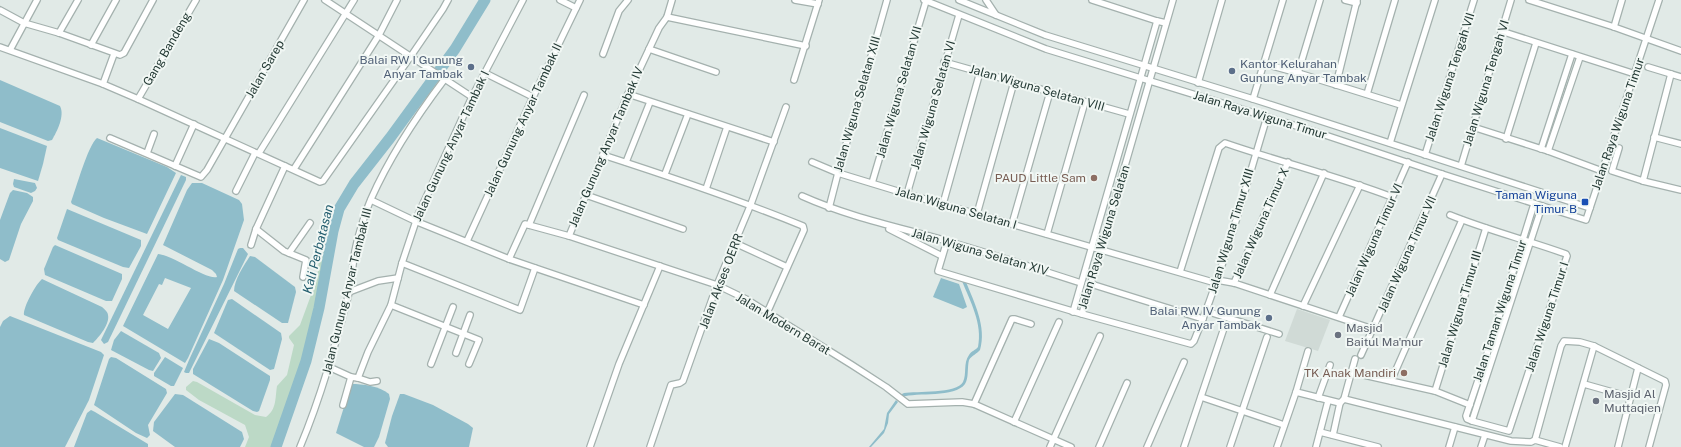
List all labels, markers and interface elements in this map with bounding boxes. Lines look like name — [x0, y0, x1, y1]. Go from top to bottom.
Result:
street label: Gang Bandeng — [140, 10, 194, 88]
street label: Jalan Wiguna Tengah VII — [1423, 11, 1477, 143]
street label: Jalan Wiguna Tengah VI — [1460, 18, 1512, 148]
street label: Jalan Wiguna Selatan VII — [873, 24, 925, 160]
street label: Jalan Wiguna Selatan XIII — [831, 34, 883, 174]
street label: Jalan Sarep — [243, 38, 287, 100]
street label: Jalan Wiguna Selatan VI — [908, 39, 958, 171]
street label: Jalan Gunung Anyar Tambak II — [481, 41, 565, 199]
place label: Balai RW I Gunung Anyar Tambak — [360, 53, 463, 81]
street label: Jalan Raya Wiguna Timur — [1589, 56, 1647, 192]
place label: Kantor Kelurahan Gunung Anyar Tambak — [1240, 57, 1367, 85]
marker: Balai RW I Gunung Anyar Tambak — [466, 62, 476, 72]
street label: Jalan Wiguna Selatan VIII — [968, 62, 1106, 114]
street label: Jalan Gunung Anyar Tambak IV — [566, 65, 646, 229]
marker: Kantor Kelurahan Gunung Anyar Tambak — [1227, 66, 1237, 76]
street label: Jalan Gunung Anyar Tambak I — [410, 69, 492, 223]
street label: Jalan Raya Wiguna Timur — [1192, 88, 1329, 142]
street label: Jalan Raya Wiguna Selatan — [1075, 163, 1133, 311]
street label: Jalan Wiguna Timur X — [1230, 165, 1292, 281]
street label: Jalan Wiguna Timur XIII — [1205, 167, 1257, 295]
place label: PAUD Little Sam — [995, 171, 1086, 185]
marker: PAUD Little Sam — [1089, 173, 1099, 183]
street label: Jalan Wiguna Timur VI — [1343, 181, 1405, 299]
street label: Jalan Wiguna Selatan I — [894, 184, 1018, 232]
place label: Taman Wiguna Timur B — [1495, 188, 1577, 216]
street label: Jalan Wiguna Timur VII — [1375, 194, 1439, 314]
marker: Taman Wiguna Timur B — [1580, 197, 1590, 207]
water label: Kali Perbatasan — [300, 203, 336, 295]
street label: Jalan Gunung Anyar Tambak III — [319, 206, 375, 376]
street label: Jalan Wiguna Selatan XIV — [910, 226, 1050, 278]
street label: Jalan Akses OERR — [696, 231, 746, 331]
street label: Jalan Taman Wiguna Timur — [1470, 238, 1530, 384]
street label: Jalan Wiguna Timur III — [1436, 249, 1484, 369]
street label: Jalan Wiguna Timur I — [1523, 260, 1571, 374]
street label: Jalan Modern Barat — [733, 290, 833, 358]
place label: Balai RW IV Gunung Anyar Tambak — [1149, 304, 1261, 332]
marker: Balai RW IV Gunung Anyar Tambak — [1264, 313, 1274, 323]
place label: Masjid Baitul Ma'mur — [1346, 321, 1423, 349]
marker: Masjid Baitul Ma'mur — [1333, 330, 1343, 340]
place label: TK Anak Mandiri — [1304, 366, 1396, 380]
marker: TK Anak Mandiri — [1399, 368, 1409, 378]
place label: Masjid Al Muttaqien — [1604, 387, 1661, 415]
marker: Masjid Al Muttaqien — [1591, 396, 1601, 406]

